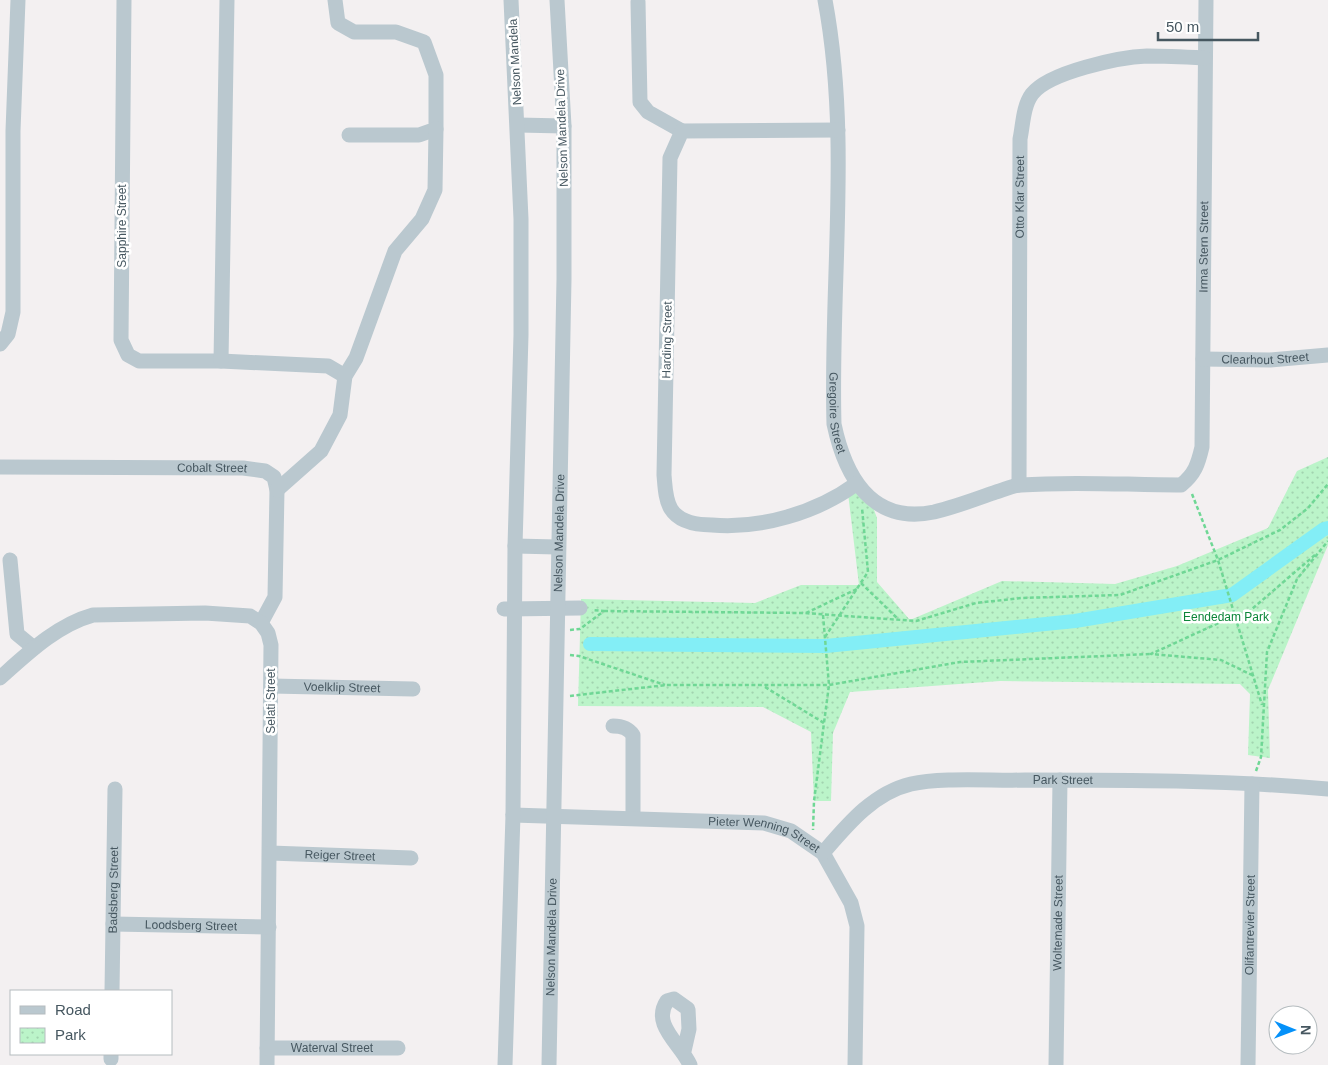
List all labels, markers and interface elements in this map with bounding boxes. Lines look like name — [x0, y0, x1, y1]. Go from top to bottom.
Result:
scale bar — [1158, 10, 1258, 42]
street label: Nelson Mandela — [506, 18, 524, 106]
text: 50 m — [1166, 18, 1199, 35]
street label: Nelson Mandela Drive — [553, 68, 571, 187]
street label: Otto Klar Street — [1013, 155, 1027, 238]
street label: Sapphire Street — [115, 184, 129, 268]
street label: Irma Stern Street — [1196, 200, 1211, 293]
street label: Harding Street — [659, 301, 675, 379]
street label: Clearhout Street — [1221, 350, 1310, 367]
street label: Gregoire Street — [826, 372, 849, 456]
street label: Cobalt Street — [177, 461, 249, 476]
street label: Nelson Mandela Drive — [551, 474, 567, 592]
park label: Eendedam Park — [1183, 610, 1270, 624]
street label: Selati Street — [264, 668, 278, 734]
street label: Voelklip Street — [303, 680, 381, 695]
street label: Park Street — [1033, 773, 1094, 787]
street label: Pieter Wenning Street — [708, 814, 823, 856]
street label: Badsberg Street — [106, 846, 121, 934]
street label: Reiger Street — [304, 847, 376, 864]
street label: Woltemade Street — [1050, 874, 1066, 971]
street label: Olifantrevier Street — [1242, 874, 1258, 975]
street label: Nelson Mandela Drive — [543, 877, 560, 996]
street label: Loodsberg Street — [145, 918, 238, 933]
legend — [10, 990, 172, 1055]
text: Road — [55, 1001, 91, 1018]
north arrow — [1268, 1005, 1318, 1055]
text: N — [1298, 1025, 1314, 1035]
text: Park — [55, 1026, 86, 1043]
street label: Waterval Street — [291, 1041, 374, 1055]

